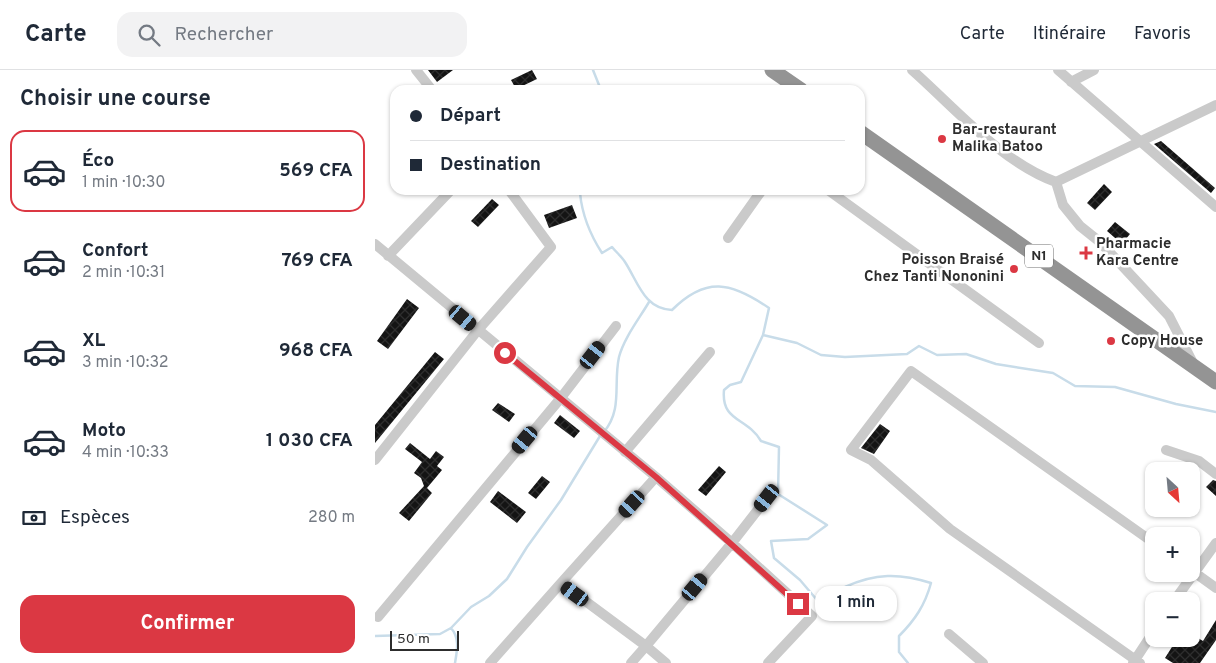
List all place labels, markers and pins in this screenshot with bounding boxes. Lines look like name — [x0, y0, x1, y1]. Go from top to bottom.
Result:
place label: Bar-restaurant Malika Batoo — [952, 121, 1057, 157]
marker: Bar-restaurant Malika Batoo — [936, 133, 948, 145]
place label: Pharmacie Kara Centre — [1096, 235, 1179, 271]
marker: Pharmacie Kara Centre — [1080, 247, 1092, 259]
place label: Poisson Braisé Chez Tanti Nononini — [864, 251, 1004, 287]
marker: Poisson Braisé Chez Tanti Nononini — [1008, 263, 1020, 275]
place label: Copy House — [1121, 332, 1203, 351]
marker: Copy House — [1105, 335, 1117, 347]

